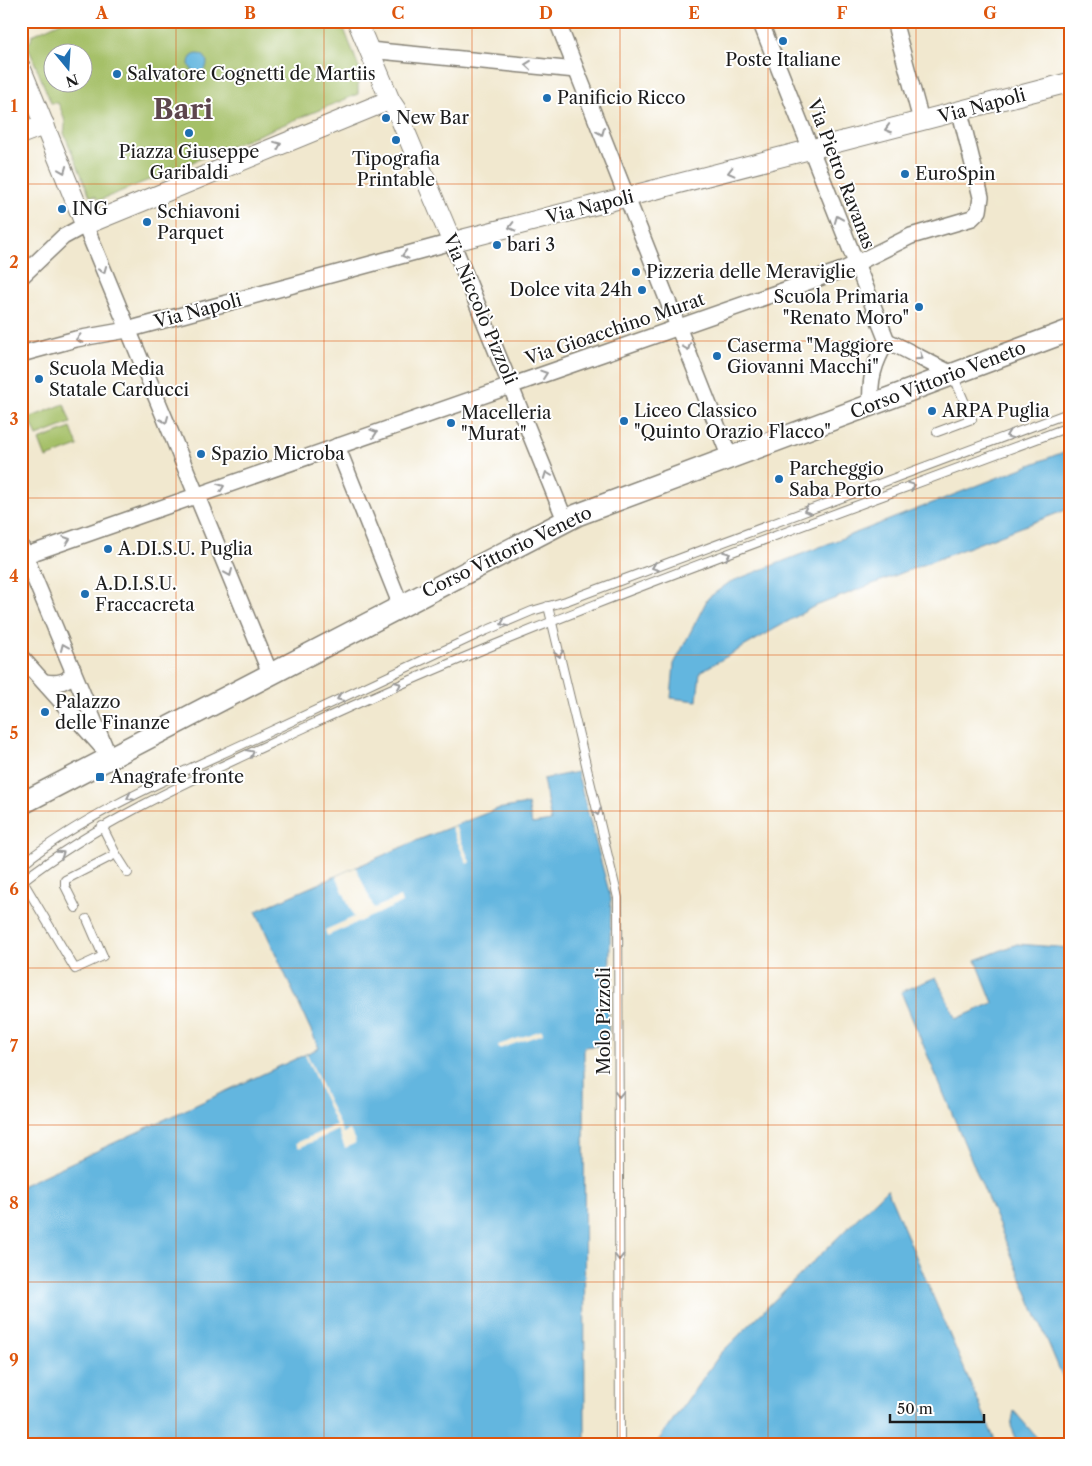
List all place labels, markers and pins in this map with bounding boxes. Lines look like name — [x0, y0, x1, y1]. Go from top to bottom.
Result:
marker: Poste Italiane — [777, 35, 789, 47]
place label: Poste Italiane — [725, 49, 841, 71]
place label: Salvatore Cognetti de Martiis — [127, 63, 376, 85]
marker: Salvatore Cognetti de Martiis — [111, 68, 123, 80]
place label: Panificio Ricco — [557, 87, 686, 109]
marker: Panificio Ricco — [541, 92, 553, 104]
place label: New Bar — [396, 107, 469, 129]
marker: New Bar — [380, 112, 392, 124]
marker: Piazza Giuseppe Garibaldi — [183, 127, 195, 139]
marker: Tipografia Printable — [390, 134, 402, 146]
place label: Piazza Giuseppe Garibaldi — [119, 141, 259, 184]
place label: Tipografia Printable — [352, 148, 441, 191]
place label: EuroSpin — [915, 163, 995, 185]
marker: EuroSpin — [899, 168, 911, 180]
place label: ING — [72, 198, 108, 220]
place label: Schiavoni Parquet — [157, 201, 241, 244]
marker: ING — [56, 203, 68, 215]
marker: Schiavoni Parquet — [141, 216, 153, 228]
place label: bari 3 — [507, 234, 555, 256]
marker: bari 3 — [491, 239, 503, 251]
place label: Pizzeria delle Meraviglie — [646, 261, 856, 283]
marker: Pizzeria delle Meraviglie — [630, 266, 642, 278]
place label: Dolce vita 24h — [510, 279, 632, 301]
marker: Dolce vita 24h — [636, 284, 648, 296]
place label: Scuola Primaria "Renato Moro" — [773, 286, 909, 329]
marker: Scuola Primaria "Renato Moro" — [913, 301, 925, 313]
place label: Caserma "Maggiore Giovanni Macchi" — [727, 335, 893, 378]
marker: Caserma "Maggiore Giovanni Macchi" — [711, 350, 723, 362]
place label: Scuola Media Statale Carducci — [49, 358, 189, 401]
marker: Scuola Media Statale Carducci — [33, 373, 45, 385]
place label: Liceo Classico "Quinto Orazio Flacco" — [634, 400, 831, 443]
place label: ARPA Puglia — [941, 400, 1050, 422]
place label: Macelleria "Murat" — [461, 402, 552, 445]
marker: ARPA Puglia — [926, 405, 938, 417]
marker: Liceo Classico "Quinto Orazio Flacco" — [618, 415, 630, 427]
marker: Macelleria "Murat" — [445, 417, 457, 429]
place label: Spazio Microba — [211, 443, 345, 465]
marker: Spazio Microba — [195, 448, 207, 460]
place label: Parcheggio Saba Porto — [789, 458, 884, 501]
marker: Parcheggio Saba Porto — [773, 473, 785, 485]
place label: A.DI.S.U. Puglia — [117, 538, 253, 560]
marker: A.DI.S.U. Puglia — [102, 543, 114, 555]
place label: A.D.I.S.U. Fraccacreta — [94, 573, 195, 616]
marker: A.D.I.S.U. Fraccacreta — [79, 588, 91, 600]
place label: Palazzo delle Finanze — [55, 691, 170, 734]
marker: Palazzo delle Finanze — [39, 706, 51, 718]
place label: Anagrafe fronte — [109, 766, 244, 788]
marker: Anagrafe fronte — [94, 771, 106, 783]

